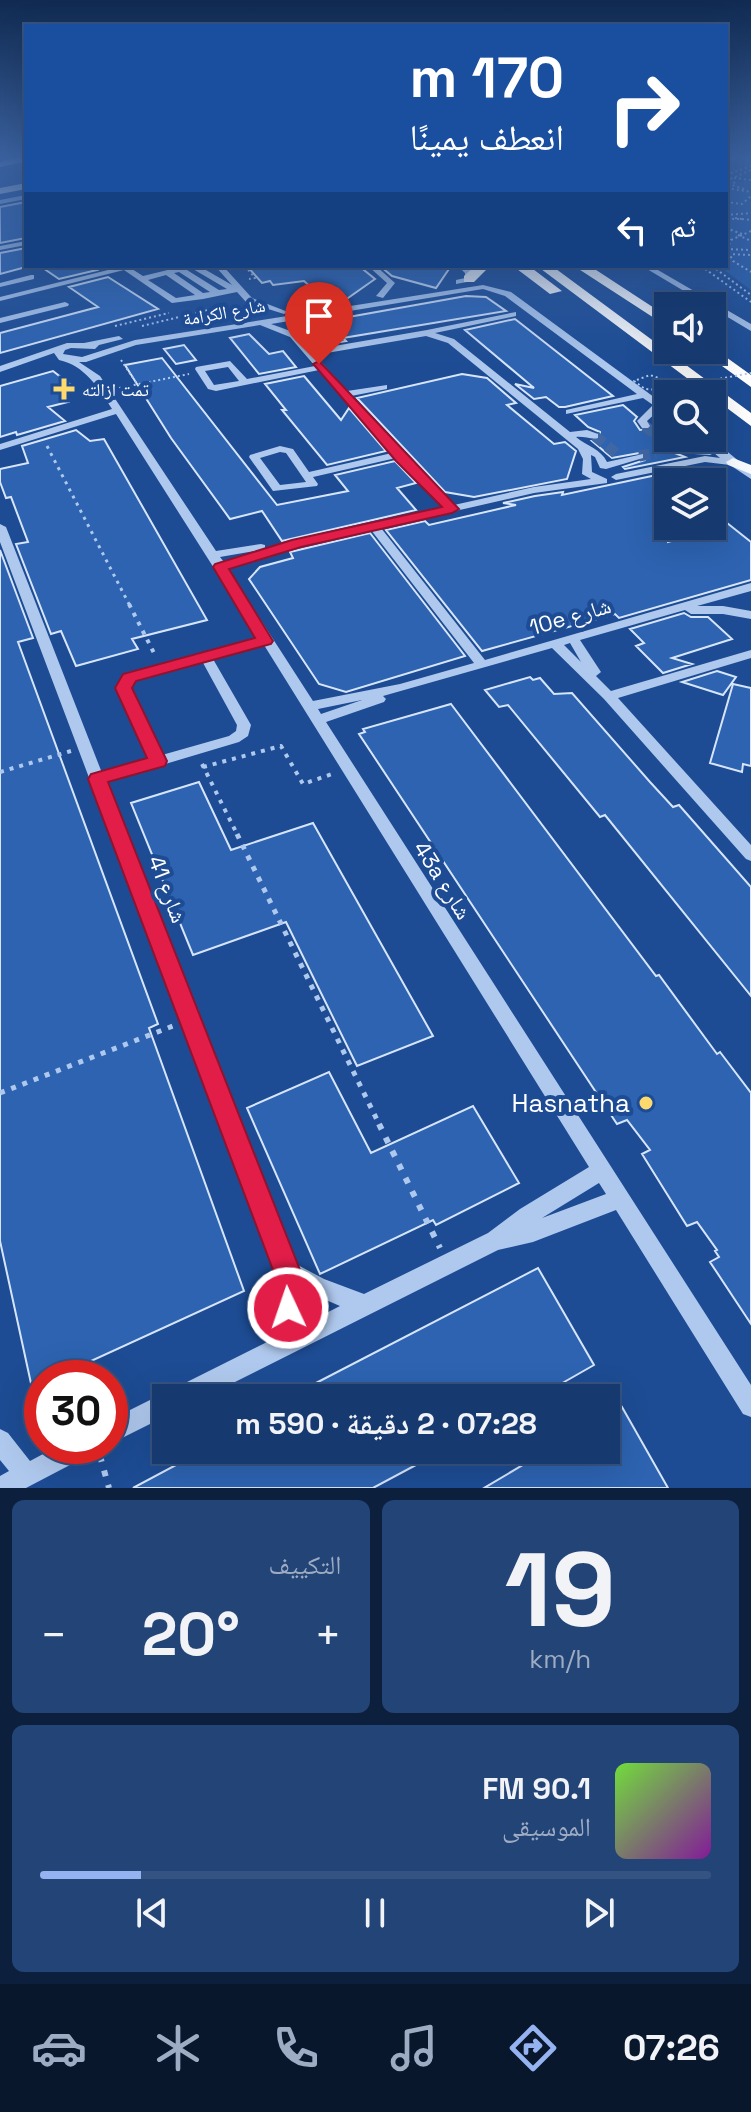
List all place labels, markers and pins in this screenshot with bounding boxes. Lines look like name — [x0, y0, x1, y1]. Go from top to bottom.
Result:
pin — [285, 282, 353, 364]
marker: تمت ازالته — [53, 378, 75, 400]
place label: تمت ازالته — [82, 378, 149, 401]
place label: Hasnatha — [511, 1086, 630, 1120]
marker: Hasnatha — [637, 1094, 655, 1112]

